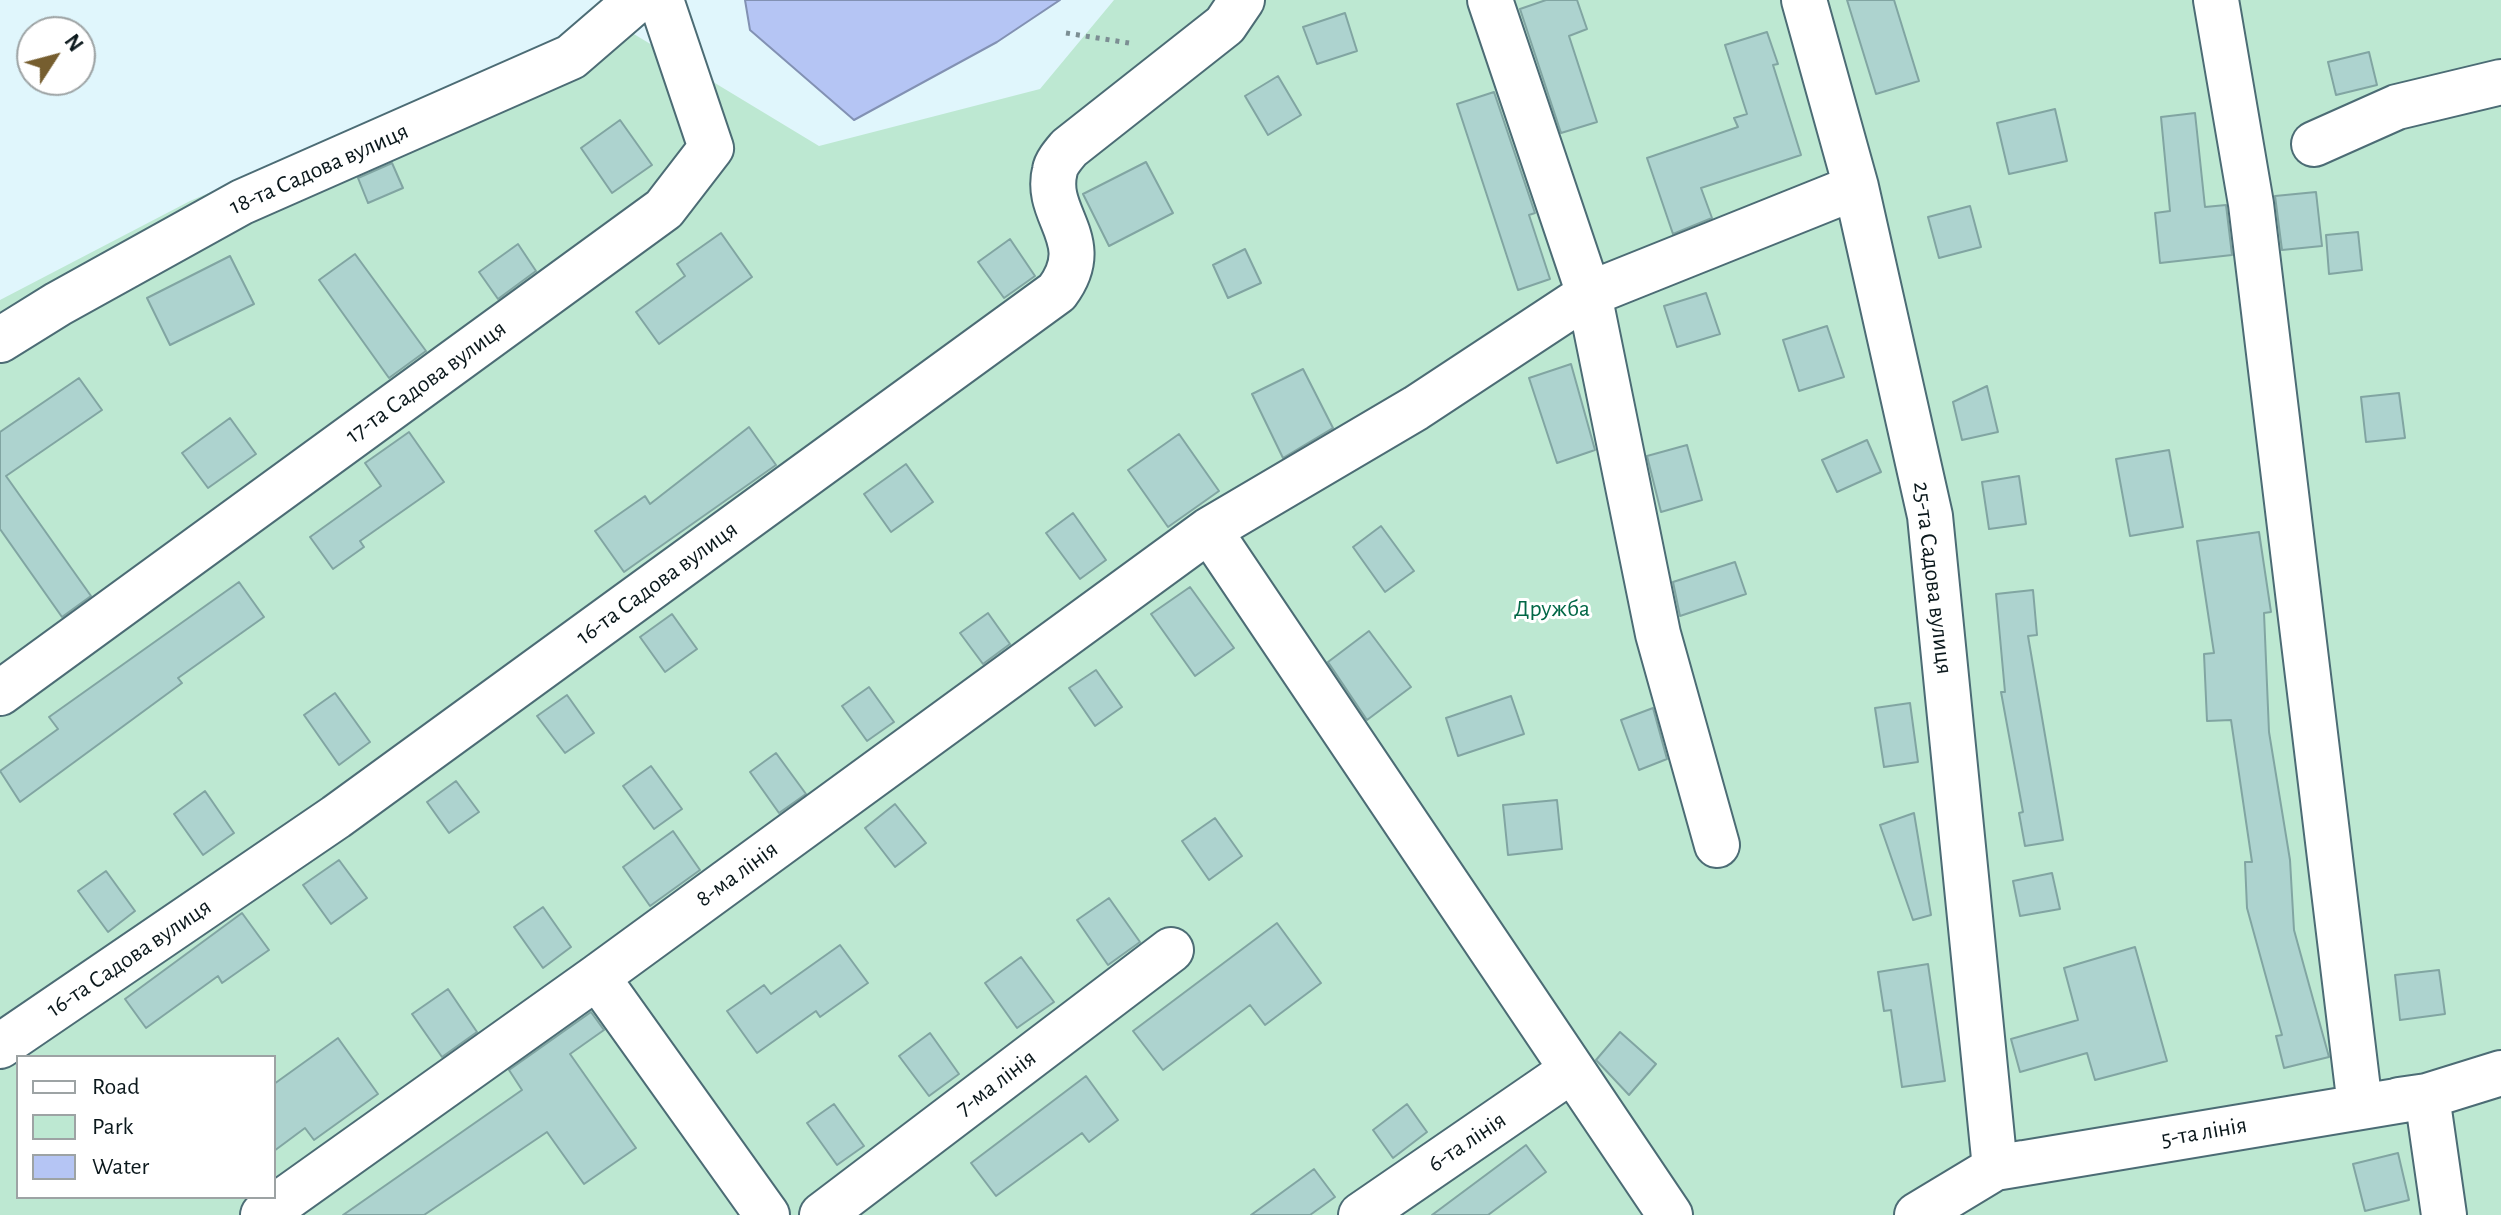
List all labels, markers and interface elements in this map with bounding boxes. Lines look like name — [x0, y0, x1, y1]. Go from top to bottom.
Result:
north arrow — [16, 16, 96, 96]
text: N — [60, 30, 87, 56]
street label: 18-та Садова вулиця — [225, 117, 413, 221]
street label: 17-та Садова вулиця — [340, 314, 512, 450]
street label: 25-та Садова вулиця — [1907, 480, 1959, 676]
street label: 16-та Садова вулиця — [571, 515, 743, 651]
park label: Дружба — [1514, 595, 1590, 623]
street label: 8-ма лінія — [690, 835, 784, 913]
street label: 16-та Садова вулиця — [41, 892, 217, 1024]
street label: 7-ма лінія — [950, 1044, 1042, 1122]
legend — [16, 1055, 276, 1199]
text: Road — [92, 1075, 140, 1099]
street label: 6-та лінія — [1422, 1105, 1512, 1179]
street label: 5-та лінія — [2159, 1110, 2249, 1154]
text: Park — [92, 1115, 133, 1139]
text: Water — [92, 1155, 149, 1179]

